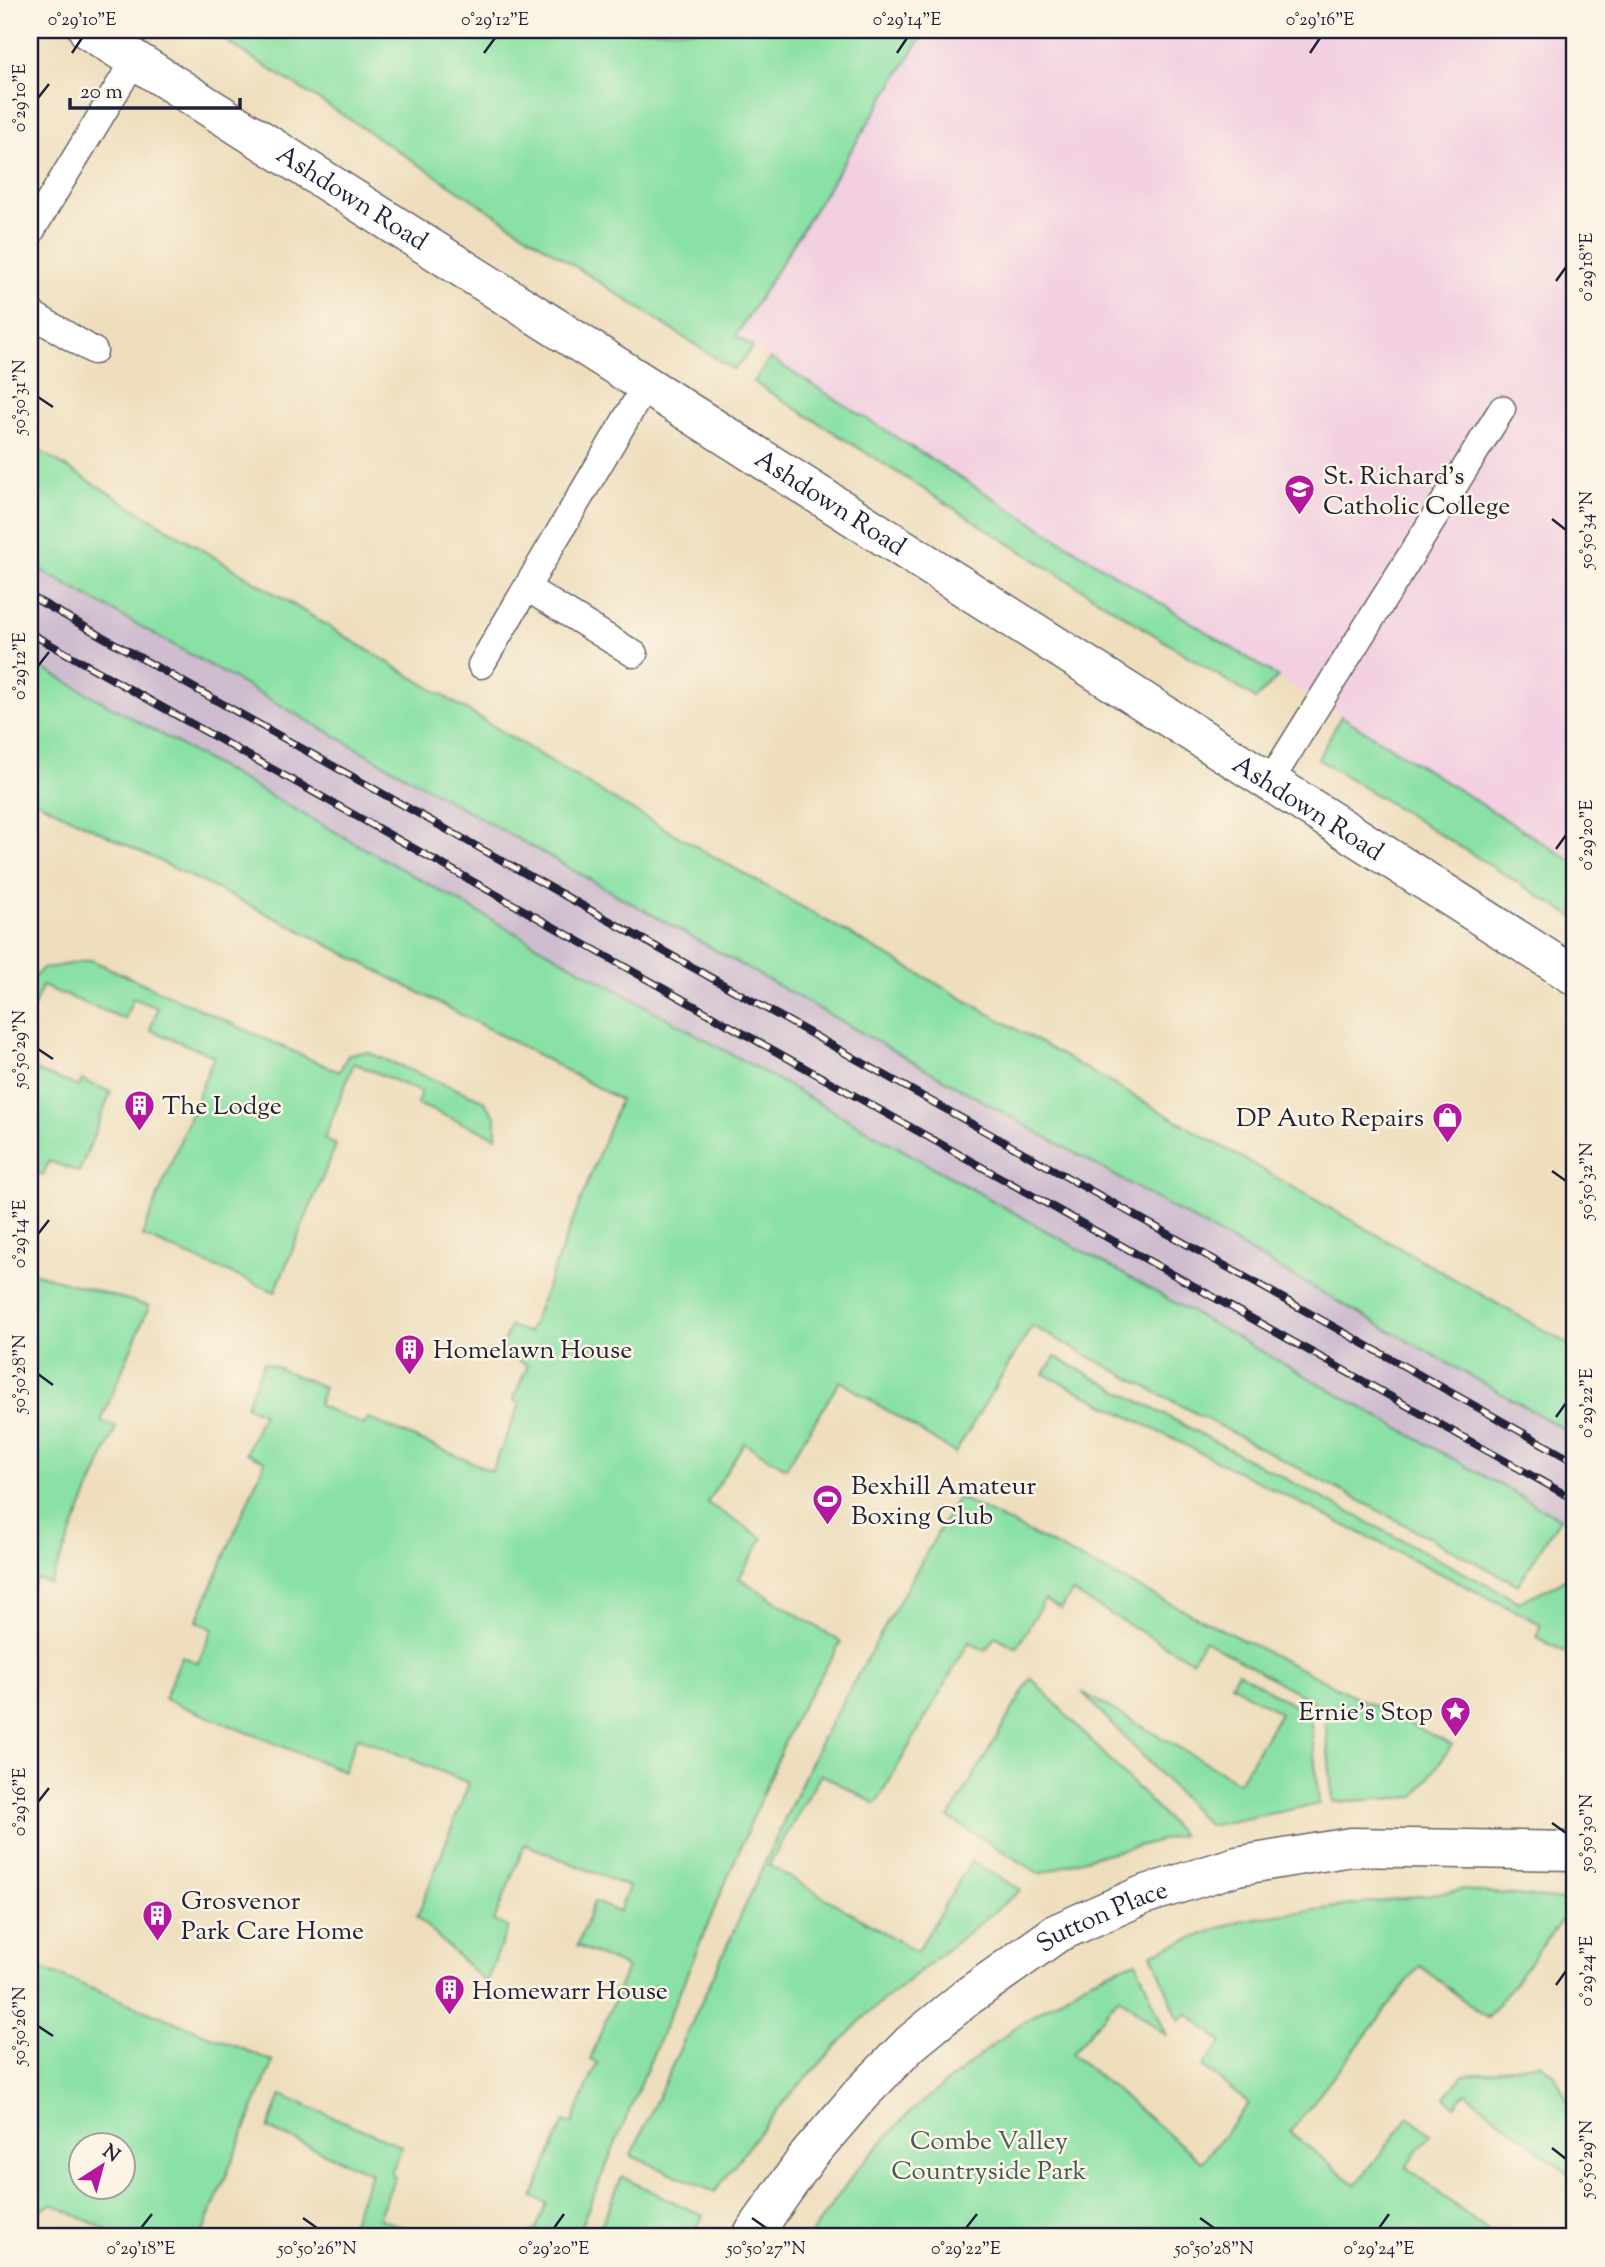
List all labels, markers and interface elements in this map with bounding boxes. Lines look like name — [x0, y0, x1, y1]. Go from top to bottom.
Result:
text: 0°29'10"E — [48, 8, 116, 34]
text: 0°29'12"E — [461, 8, 529, 34]
text: 0°29'14"E — [873, 8, 941, 34]
text: 0°29'16"E — [1286, 8, 1354, 34]
text: 0°29'10"E — [8, 64, 34, 132]
scale bar — [70, 66, 240, 110]
text: 20 m — [80, 78, 123, 108]
street label: Ashdown Road — [268, 137, 435, 261]
text: 0°29'18"E — [1575, 232, 1601, 301]
text: 50°50'31"N — [8, 359, 34, 436]
street label: Ashdown Road — [747, 442, 913, 566]
place label: St. Richard's Catholic College — [1323, 459, 1510, 526]
school or university icon: St. Richard's Catholic College — [1283, 473, 1317, 517]
text: 50°50'34"N — [1575, 491, 1601, 570]
text: 0°29'12"E — [8, 632, 34, 700]
street label: Ashdown Road — [1224, 747, 1390, 872]
text: 0°29'20"E — [1575, 799, 1601, 870]
text: 50°50'29"N — [8, 1010, 34, 1089]
building icon: The Lodge — [122, 1088, 156, 1132]
place label: The Lodge — [162, 1089, 282, 1126]
shop icon: DP Auto Repairs — [1430, 1100, 1464, 1144]
place label: DP Auto Repairs — [1236, 1101, 1424, 1138]
text: 50°50'32"N — [1575, 1142, 1601, 1221]
text: 0°29'14"E — [8, 1200, 34, 1268]
building icon: Homelawn House — [393, 1332, 427, 1376]
place label: Homelawn House — [433, 1333, 632, 1370]
text: 50°50'28"N — [8, 1334, 34, 1415]
text: 0°29'22"E — [1575, 1368, 1601, 1438]
place label: Bexhill Amateur Boxing Club — [851, 1469, 1037, 1536]
sports icon: Bexhill Amateur Boxing Club — [811, 1483, 845, 1527]
place icon: Ernie's Stop — [1439, 1694, 1473, 1738]
place label: Ernie's Stop — [1299, 1695, 1433, 1732]
text: 0°29'16"E — [8, 1768, 34, 1836]
text: 50°50'30"N — [1575, 1794, 1601, 1873]
street label: Sutton Place — [1029, 1872, 1173, 1963]
place label: Grosvenor Park Care Home — [181, 1884, 364, 1951]
building icon: Grosvenor Park Care Home — [141, 1898, 175, 1942]
text: 0°29'24"E — [1575, 1935, 1601, 2006]
building icon: Homewarr House — [432, 1973, 466, 2017]
place label: Homewarr House — [472, 1974, 668, 2011]
text: 50°50'26"N — [8, 1986, 34, 2067]
text: 50°50'29"N — [1575, 2120, 1601, 2199]
park label: Combe Valley Countryside Park — [891, 2124, 1087, 2191]
north arrow — [66, 2130, 136, 2200]
text: N — [96, 2139, 125, 2170]
text: 0°29'18"E — [107, 2237, 176, 2263]
text: 50°50'26"N — [276, 2237, 357, 2263]
text: 0°29'20"E — [519, 2237, 590, 2263]
text: 50°50'27"N — [725, 2237, 806, 2263]
text: 0°29'22"E — [931, 2237, 1001, 2263]
text: 50°50'28"N — [1173, 2237, 1254, 2263]
text: 0°29'24"E — [1344, 2237, 1415, 2263]

